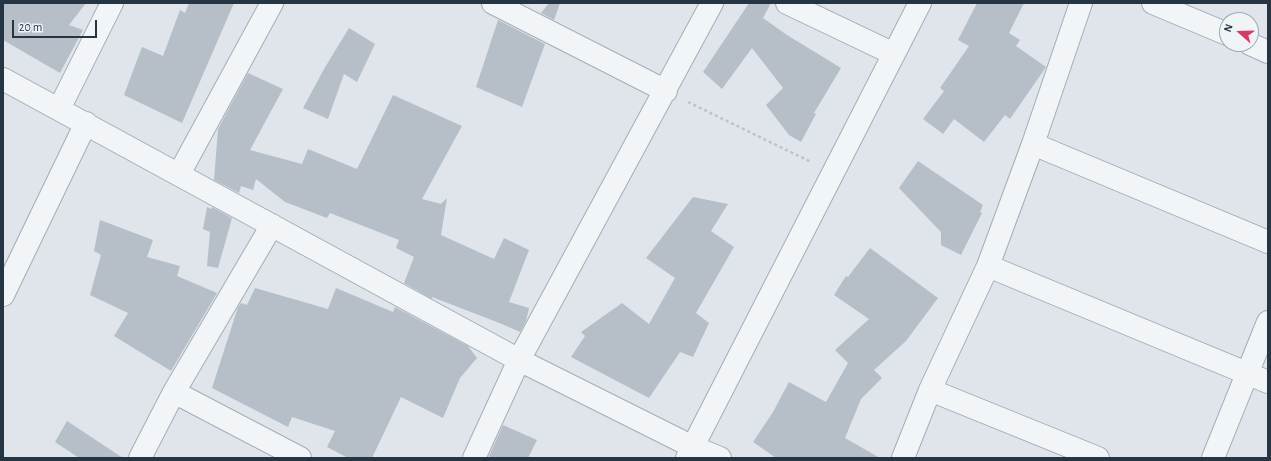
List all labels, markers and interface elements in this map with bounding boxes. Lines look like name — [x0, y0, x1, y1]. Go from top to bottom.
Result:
scale bar — [14, 12, 99, 38]
north arrow — [1219, 12, 1259, 52]
text: 20 m — [19, 21, 42, 33]
text: N — [1222, 23, 1235, 34]

